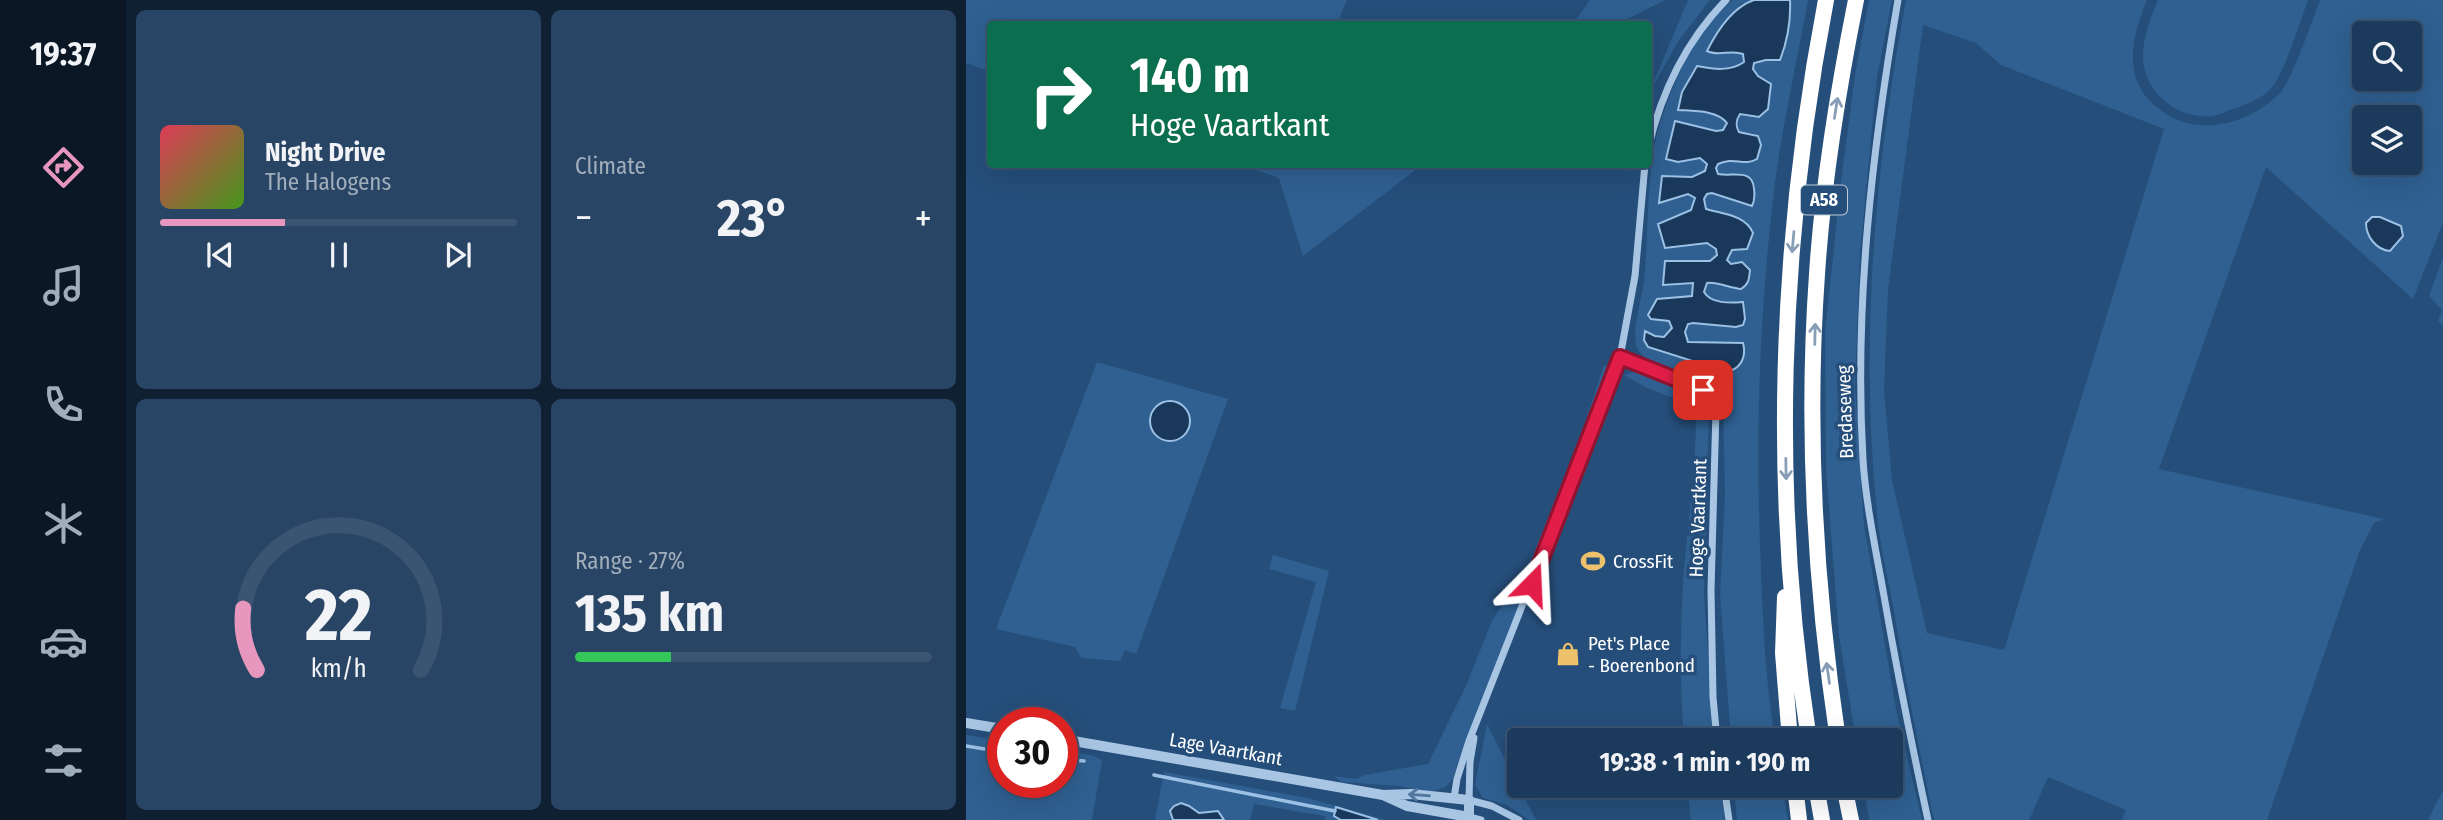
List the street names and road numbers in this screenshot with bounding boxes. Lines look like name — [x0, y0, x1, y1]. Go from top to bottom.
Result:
road number: A58 — [1801, 186, 1847, 215]
street label: Bredaseweg — [1832, 365, 1858, 459]
street label: Hoge Vaartkant — [1684, 458, 1712, 578]
street label: Lage Vaartkant — [1168, 728, 1285, 770]

